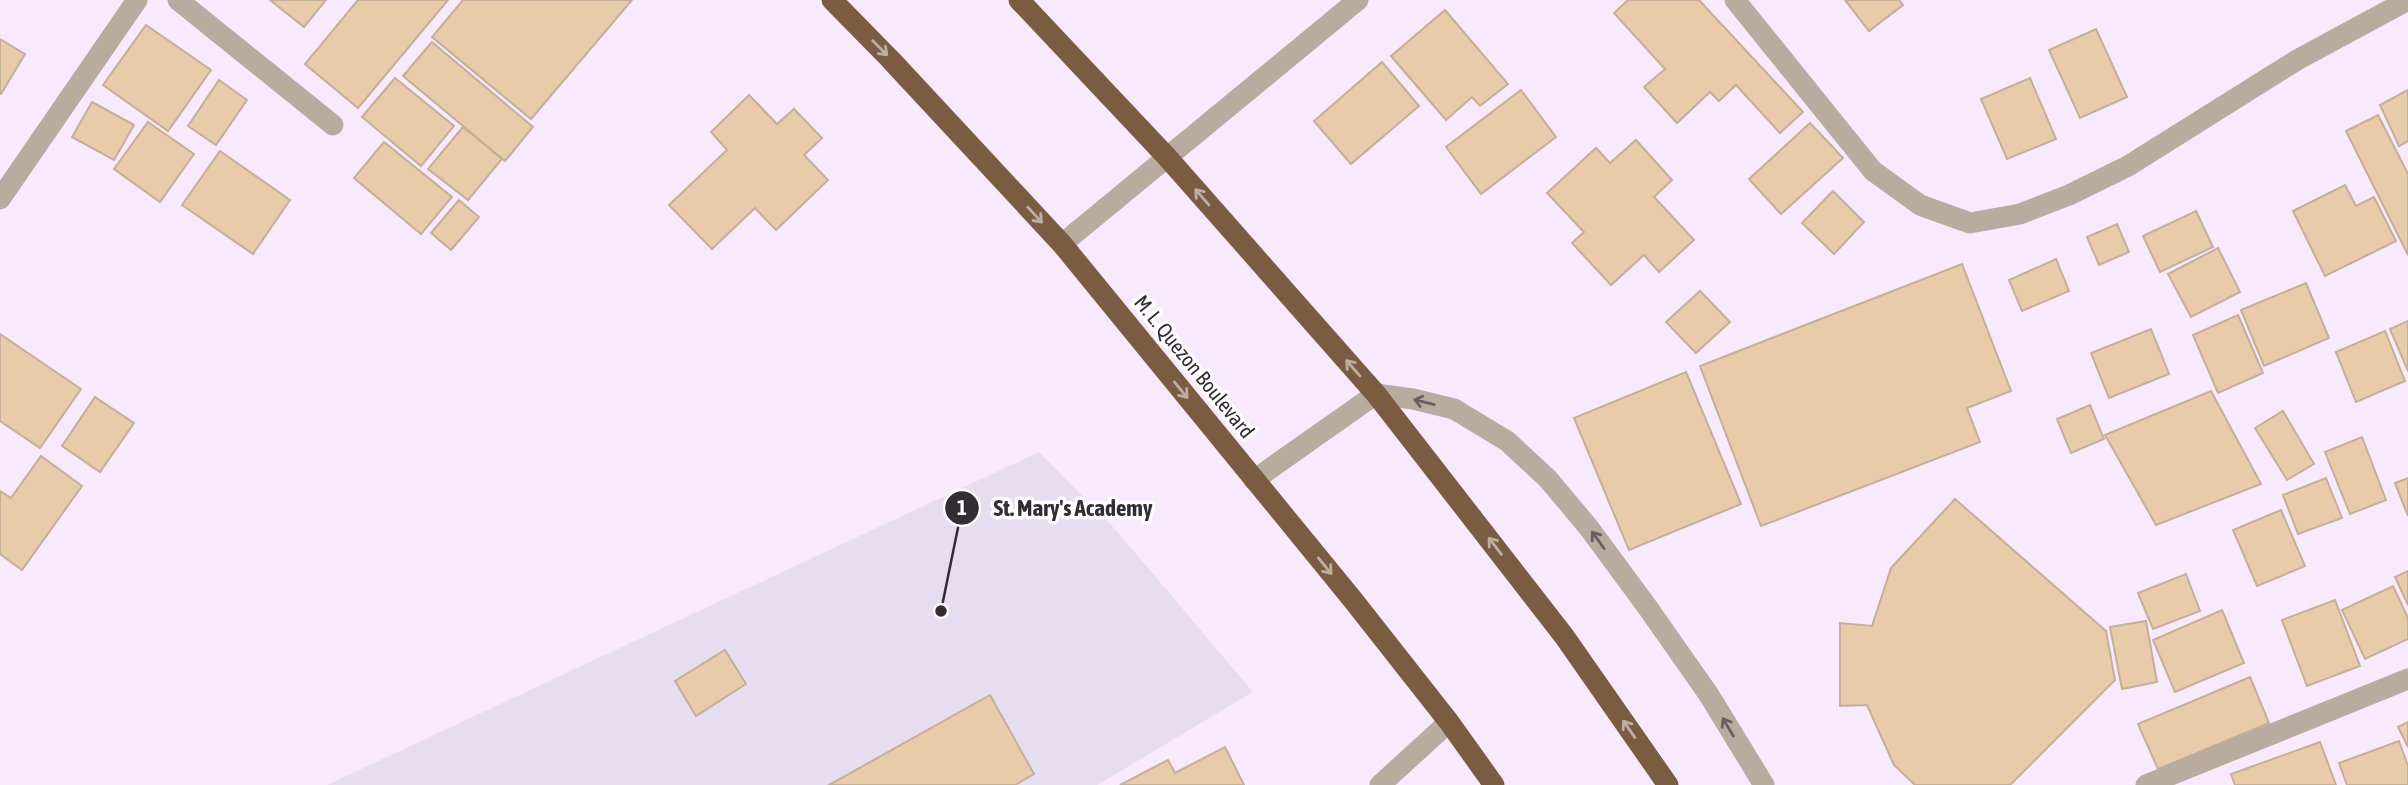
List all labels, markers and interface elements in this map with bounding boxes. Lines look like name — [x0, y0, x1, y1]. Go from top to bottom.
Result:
one-way arrow — [872, 40, 889, 57]
one-way arrow — [1194, 189, 1211, 206]
one-way arrow — [1027, 206, 1044, 223]
street label: M. L. Quezon Boulevard — [1130, 290, 1260, 443]
one-way arrow — [1345, 359, 1361, 377]
one-way arrow — [1173, 380, 1188, 398]
one-way arrow — [1414, 394, 1436, 407]
callout: St. Mary's Academy — [945, 486, 1166, 530]
text: 1 — [957, 495, 967, 519]
text: St. Mary's Academy — [994, 495, 1153, 521]
one-way arrow — [1591, 531, 1606, 550]
one-way arrow — [1487, 537, 1502, 556]
one-way arrow — [1317, 557, 1332, 575]
one-way arrow — [1721, 717, 1735, 737]
one-way arrow — [1622, 720, 1636, 739]

